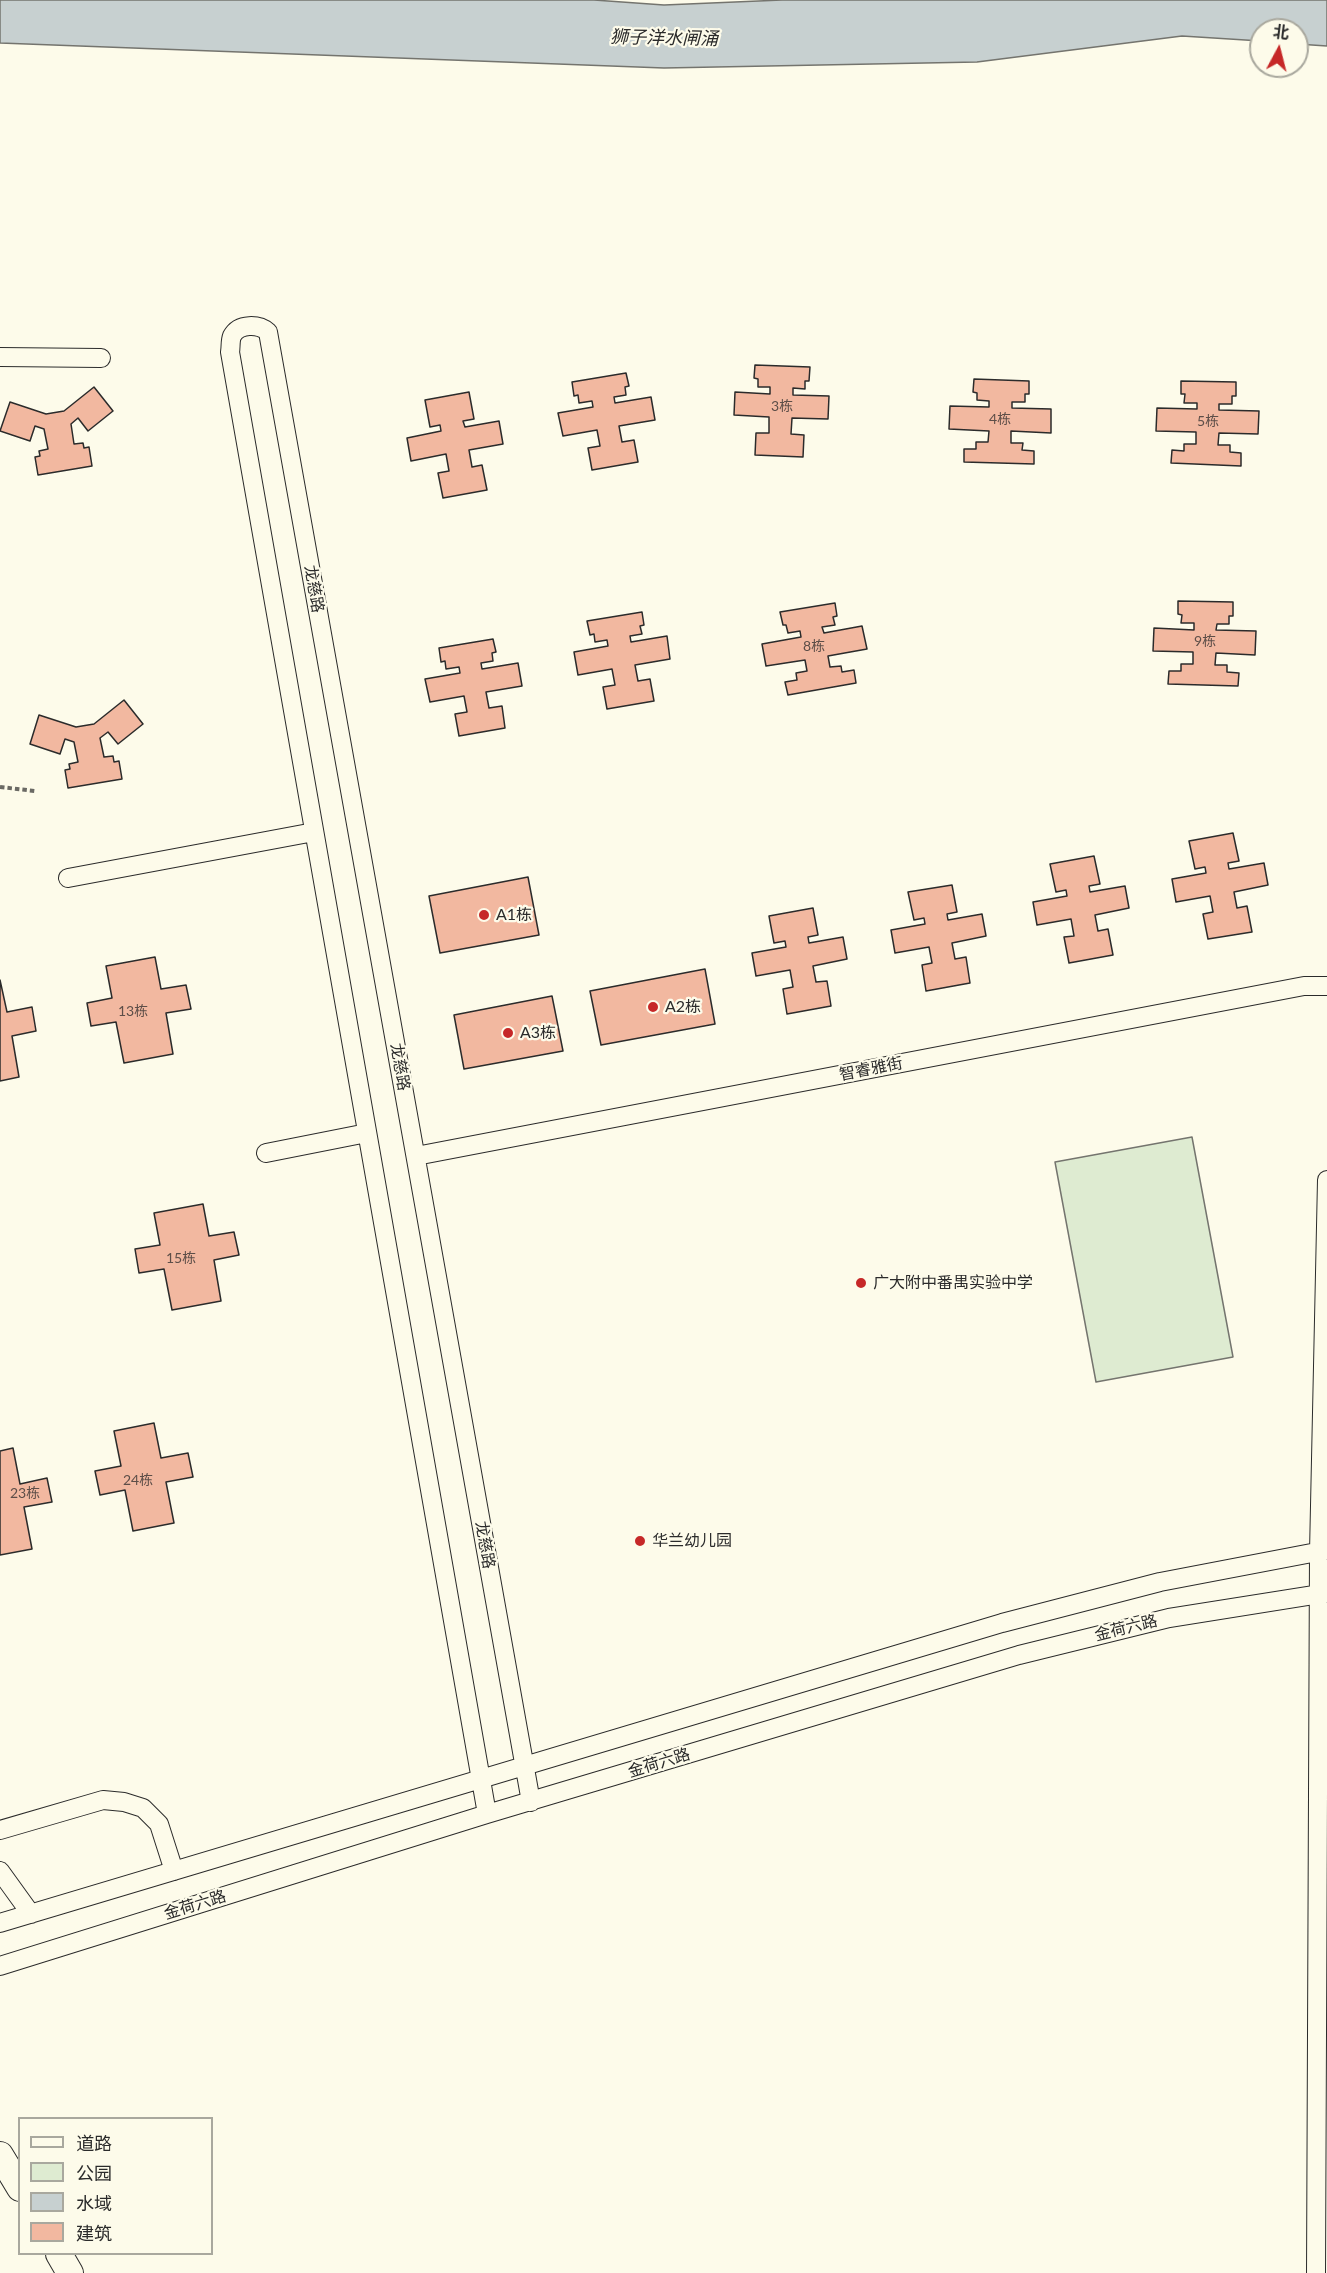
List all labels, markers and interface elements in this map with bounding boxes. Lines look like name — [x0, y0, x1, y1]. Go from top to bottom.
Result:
north arrow — [1249, 18, 1309, 78]
text: 北 — [1272, 21, 1290, 42]
water label: 狮子洋水闸涌 — [610, 26, 718, 50]
house number: 3栋 — [771, 398, 793, 414]
house number: 4栋 — [989, 411, 1011, 427]
house number: 5栋 — [1197, 413, 1219, 429]
street label: 龙慈路 — [300, 564, 328, 614]
house number: 9栋 — [1194, 633, 1216, 649]
house number: 8栋 — [803, 638, 825, 654]
place label: A1栋 — [496, 905, 532, 925]
marker: A1栋 — [477, 908, 491, 922]
place label: A2栋 — [665, 997, 701, 1017]
marker: A2栋 — [646, 1000, 660, 1014]
house number: 13栋 — [118, 1003, 148, 1019]
place label: A3栋 — [520, 1023, 556, 1043]
marker: A3栋 — [501, 1026, 515, 1040]
street label: 龙慈路 — [386, 1042, 414, 1092]
street label: 智睿雅街 — [838, 1053, 904, 1085]
house number: 15栋 — [166, 1250, 196, 1266]
place label: 广大附中番禺实验中学 — [873, 1273, 1033, 1293]
marker: 广大附中番禺实验中学 — [854, 1276, 868, 1290]
house number: 24栋 — [123, 1472, 153, 1488]
house number: 23栋 — [10, 1485, 40, 1501]
street label: 龙慈路 — [471, 1520, 499, 1570]
place label: 华兰幼儿园 — [652, 1531, 732, 1551]
marker: 华兰幼儿园 — [633, 1534, 647, 1548]
street label: 金荷六路 — [1093, 1611, 1159, 1645]
street label: 金荷六路 — [626, 1744, 692, 1782]
street label: 金荷六路 — [162, 1886, 228, 1924]
legend — [18, 2117, 213, 2255]
text: 道路 — [76, 2132, 112, 2154]
text: 公园 — [76, 2162, 112, 2184]
text: 水域 — [76, 2192, 112, 2214]
text: 建筑 — [76, 2222, 112, 2244]

